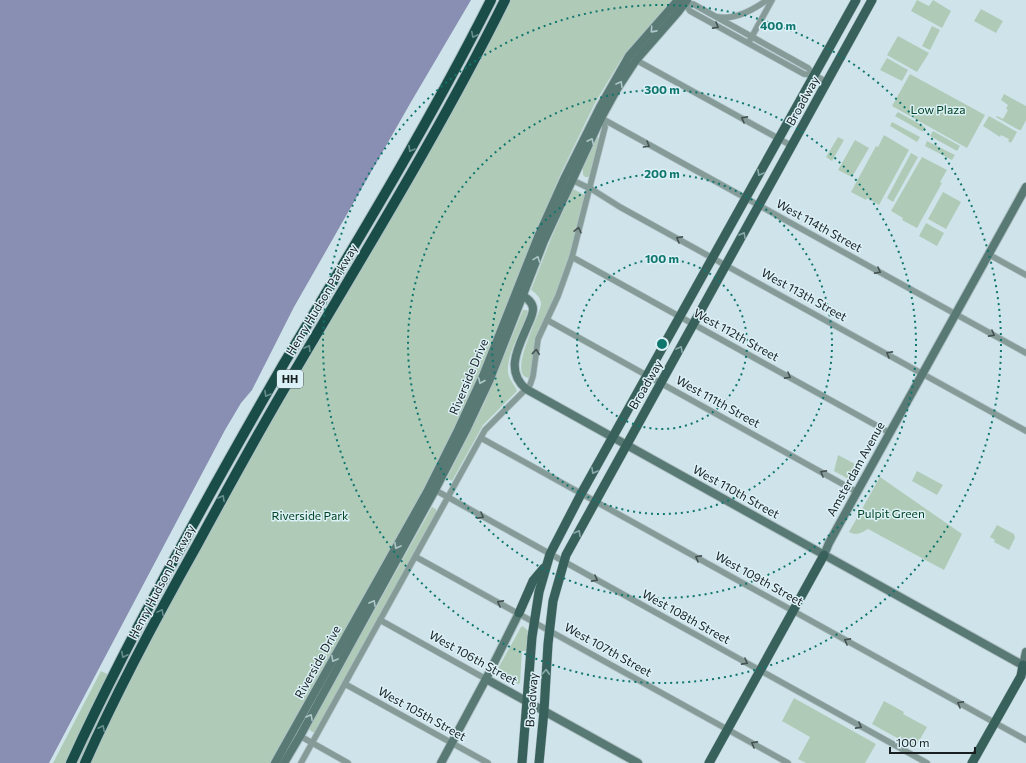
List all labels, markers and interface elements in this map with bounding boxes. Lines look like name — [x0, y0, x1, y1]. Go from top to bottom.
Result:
text: 400 m — [760, 18, 796, 32]
one-way arrow — [712, 21, 719, 28]
one-way arrow — [650, 25, 657, 33]
one-way arrow — [471, 31, 478, 38]
street label: Broadway — [783, 73, 821, 128]
one-way arrow — [616, 81, 623, 88]
text: 300 m — [644, 82, 680, 96]
park label: Low Plaza — [911, 102, 965, 116]
one-way arrow — [741, 117, 748, 124]
one-way arrow — [586, 137, 593, 145]
one-way arrow — [643, 140, 651, 147]
one-way arrow — [409, 145, 416, 152]
text: 200 m — [644, 166, 680, 180]
one-way arrow — [757, 169, 764, 176]
street label: West 114th Street — [774, 196, 865, 255]
one-way arrow — [574, 227, 582, 233]
one-way arrow — [738, 232, 745, 239]
one-way arrow — [676, 236, 683, 244]
street label: Henry Hudson Parkway — [282, 242, 360, 357]
text: 100 m — [645, 251, 679, 265]
one-way arrow — [533, 256, 541, 263]
street label: West 113th Street — [759, 265, 850, 323]
one-way arrow — [874, 267, 881, 274]
street label: West 112th Street — [691, 305, 782, 363]
one-way arrow — [988, 329, 995, 336]
street label: Riverside Drive — [446, 337, 490, 417]
centre of rings — [655, 337, 669, 351]
one-way arrow — [303, 345, 311, 352]
one-way arrow — [676, 346, 683, 353]
one-way arrow — [531, 349, 540, 355]
one-way arrow — [885, 351, 893, 359]
street label: Broadway — [625, 357, 665, 412]
road number: HH — [277, 370, 303, 388]
street label: West 111th Street — [674, 372, 763, 430]
one-way arrow — [784, 372, 791, 379]
one-way arrow — [478, 377, 486, 384]
one-way arrow — [265, 389, 272, 397]
street label: Amsterdam Avenue — [823, 419, 887, 518]
street label: West 110th Street — [691, 462, 782, 521]
one-way arrow — [591, 467, 599, 474]
one-way arrow — [820, 470, 827, 478]
one-way arrow — [218, 494, 225, 502]
park label: Pulpit Green — [857, 506, 925, 520]
park label: Riverside Park — [271, 508, 349, 522]
one-way arrow — [477, 511, 484, 518]
street label: Henry Hudson Parkway — [125, 522, 197, 641]
one-way arrow — [574, 530, 581, 538]
one-way arrow — [394, 541, 401, 549]
street label: West 109th Street — [713, 548, 806, 608]
one-way arrow — [695, 555, 702, 563]
one-way arrow — [591, 574, 598, 581]
street label: West 108th Street — [640, 586, 733, 646]
one-way arrow — [368, 600, 375, 607]
one-way arrow — [497, 600, 504, 607]
one-way arrow — [156, 609, 163, 616]
street label: West 107th Street — [562, 619, 655, 679]
street label: Riverside Drive — [291, 623, 343, 700]
street label: West 106th Street — [427, 627, 520, 687]
one-way arrow — [844, 638, 851, 645]
one-way arrow — [121, 651, 129, 658]
one-way arrow — [331, 655, 338, 662]
one-way arrow — [741, 658, 749, 665]
one-way arrow — [542, 669, 551, 675]
street label: Broadway — [522, 672, 540, 728]
street label: West 105th Street — [376, 683, 469, 743]
one-way arrow — [957, 701, 965, 708]
one-way arrow — [306, 714, 313, 721]
one-way arrow — [855, 721, 862, 728]
one-way arrow — [97, 724, 104, 732]
scale bar — [890, 729, 975, 755]
text: 100 m — [896, 735, 930, 749]
one-way arrow — [751, 741, 758, 749]

